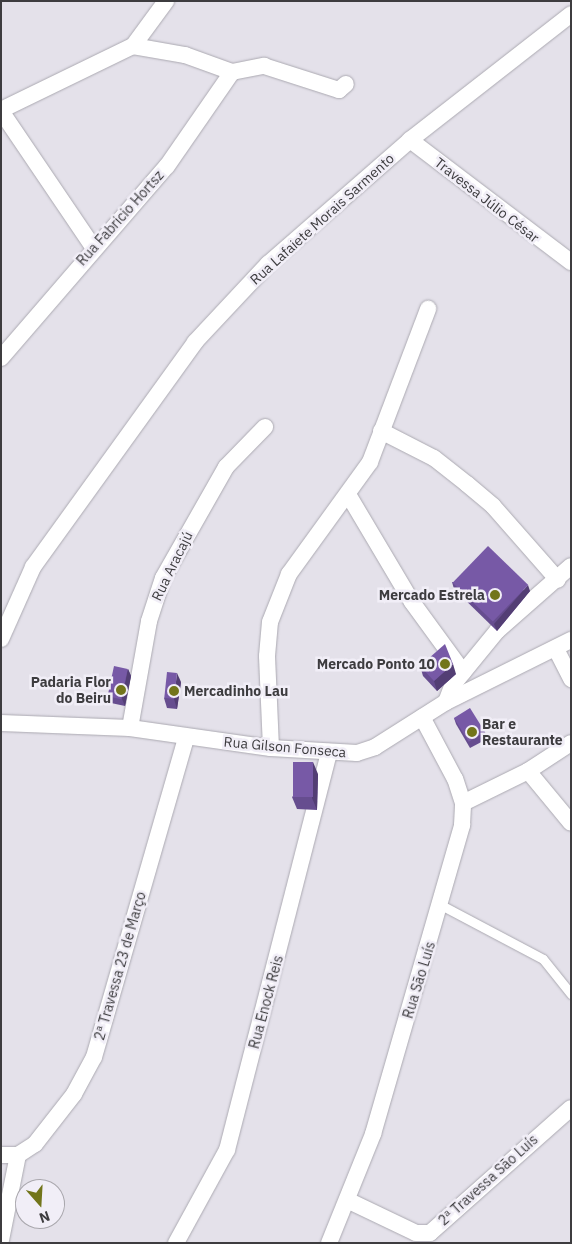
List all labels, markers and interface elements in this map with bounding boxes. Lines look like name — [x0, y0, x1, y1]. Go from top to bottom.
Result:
street label: Rua Lafaiete Morais Sarmento — [247, 150, 397, 288]
street label: Travessa Júlio César — [431, 154, 543, 246]
street label: Rua Fabricio Hortsz — [73, 167, 167, 269]
street label: Rua Aracajú — [148, 529, 196, 603]
place label: Mercado Estrela — [379, 587, 485, 603]
marker: Mercado Estrela — [489, 589, 501, 601]
place label: Mercado Ponto 10 — [317, 656, 435, 672]
marker: Mercado Ponto 10 — [439, 658, 451, 670]
place label: Padaria Flor do Beiru — [31, 674, 111, 706]
place label: Mercadinho Lau — [184, 683, 288, 699]
marker: Padaria Flor do Beiru — [115, 684, 127, 696]
marker: Mercadinho Lau — [168, 685, 180, 697]
place label: Bar e Restaurante — [482, 716, 563, 749]
marker: Bar e Restaurante — [466, 726, 478, 738]
street label: Rua Gilson Fonseca — [223, 733, 347, 761]
street label: 2ª Travessa 23 de Março — [91, 890, 149, 1042]
street label: Rua São Luís — [399, 939, 439, 1021]
street label: Rua Enock Reis — [245, 953, 287, 1051]
street label: 2ª Travessa São Luís — [435, 1131, 541, 1229]
north arrow — [15, 1179, 65, 1229]
text: N — [37, 1207, 52, 1227]

